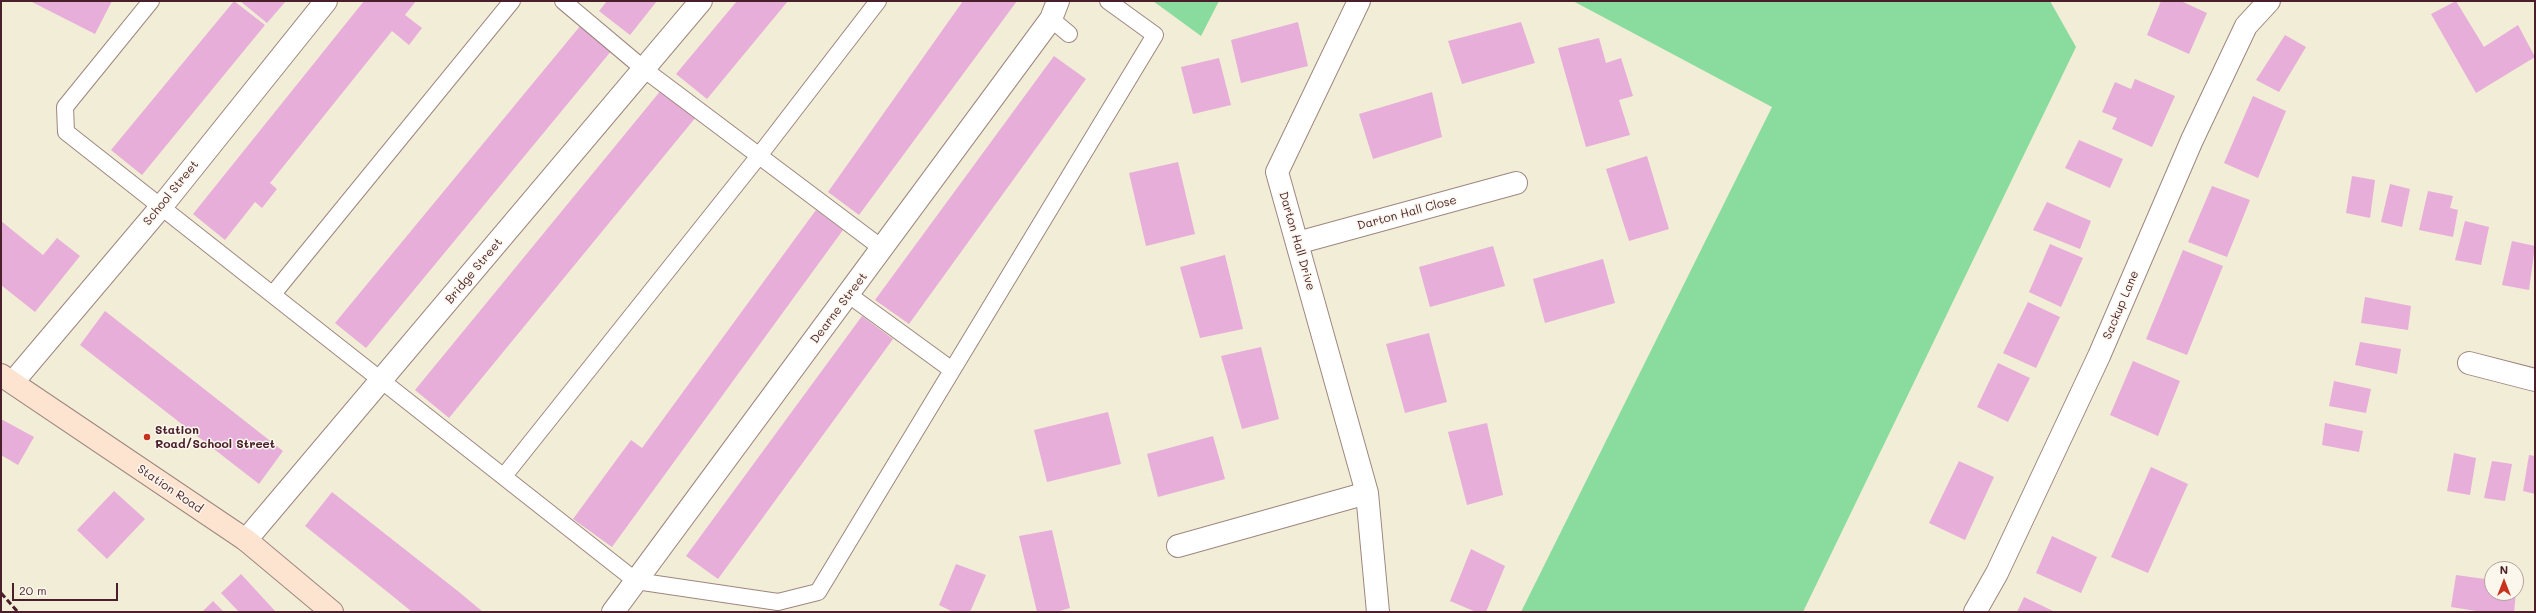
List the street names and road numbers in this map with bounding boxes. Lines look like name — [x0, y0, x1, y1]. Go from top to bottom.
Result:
street label: School Street — [140, 157, 202, 229]
street label: Darton Hall Drive — [1276, 190, 1318, 292]
street label: Darton Hall Close — [1356, 193, 1458, 233]
street label: Bridge Street — [442, 235, 506, 307]
street label: Sackup Lane — [2100, 268, 2142, 342]
street label: Dearne Street — [808, 270, 870, 346]
street label: Station Road — [134, 462, 206, 516]

